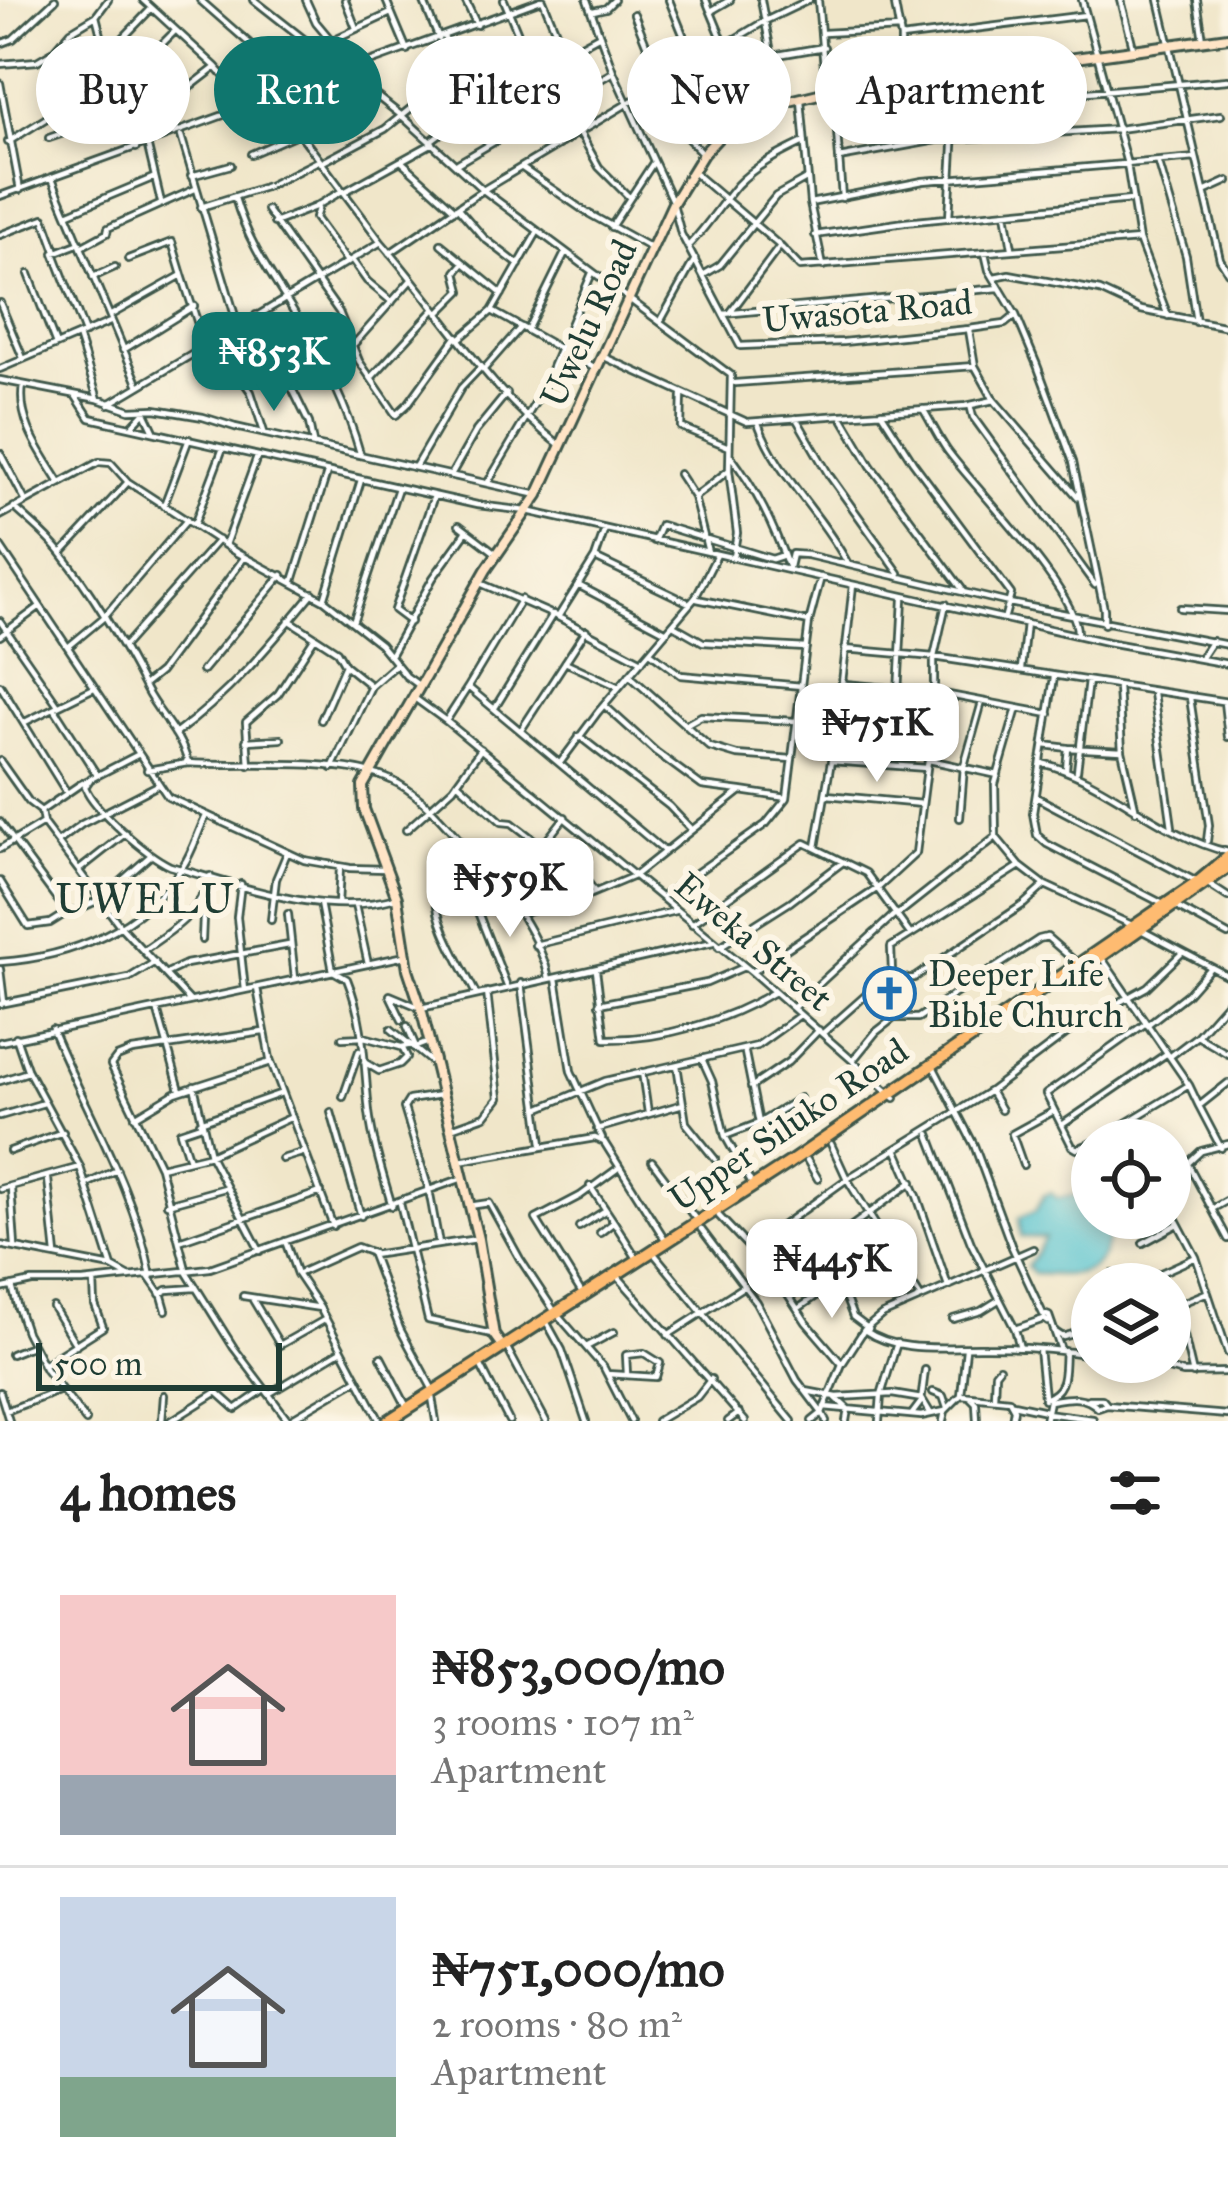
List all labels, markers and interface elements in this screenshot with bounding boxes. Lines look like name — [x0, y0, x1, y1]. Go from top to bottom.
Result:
chip: Buy — [36, 36, 190, 144]
chip: Rent — [214, 36, 382, 144]
chip: Filters — [406, 36, 603, 144]
chip: New — [627, 36, 791, 144]
chip: Apartment — [815, 36, 1087, 144]
street label: Uwelu Road — [531, 233, 647, 414]
street label: Uwasota Road — [760, 280, 974, 342]
pin: ₦853K — [190, 312, 358, 414]
text: ₦853K — [219, 327, 329, 375]
pin: ₦751K — [793, 683, 961, 785]
text: ₦751K — [822, 698, 932, 746]
pin: ₦559K — [426, 838, 594, 940]
text: ₦559K — [453, 853, 567, 901]
street label: Eweka Street — [665, 863, 841, 1021]
district label: UWELU — [55, 873, 237, 925]
place label: Deeper Life Bible Church — [928, 952, 1123, 1037]
church icon: Deeper Life Bible Church — [861, 966, 917, 1022]
street label: Upper Siluko Road — [661, 1029, 916, 1221]
map controls — [1071, 1119, 1191, 1383]
button: locate — [1071, 1119, 1191, 1239]
pin: ₦445K — [748, 1219, 916, 1321]
text: ₦445K — [773, 1234, 891, 1282]
button: layers — [1071, 1263, 1191, 1383]
scale bar — [36, 1337, 282, 1390]
text: 500 m — [54, 1344, 143, 1384]
icon: filters — [1102, 1460, 1168, 1526]
text: 4 homes — [60, 1462, 236, 1524]
text: ₦853,000/mo — [432, 1636, 725, 1698]
icon: home — [156, 1643, 300, 1787]
text: 3 rooms · 107 m² — [432, 1698, 694, 1746]
text: Apartment — [432, 1746, 606, 1794]
text: ₦751,000/mo — [432, 1938, 725, 2000]
icon: home — [156, 1945, 300, 2089]
text: 2 rooms · 80 m² — [432, 2000, 682, 2048]
text: Apartment — [432, 2048, 606, 2096]

